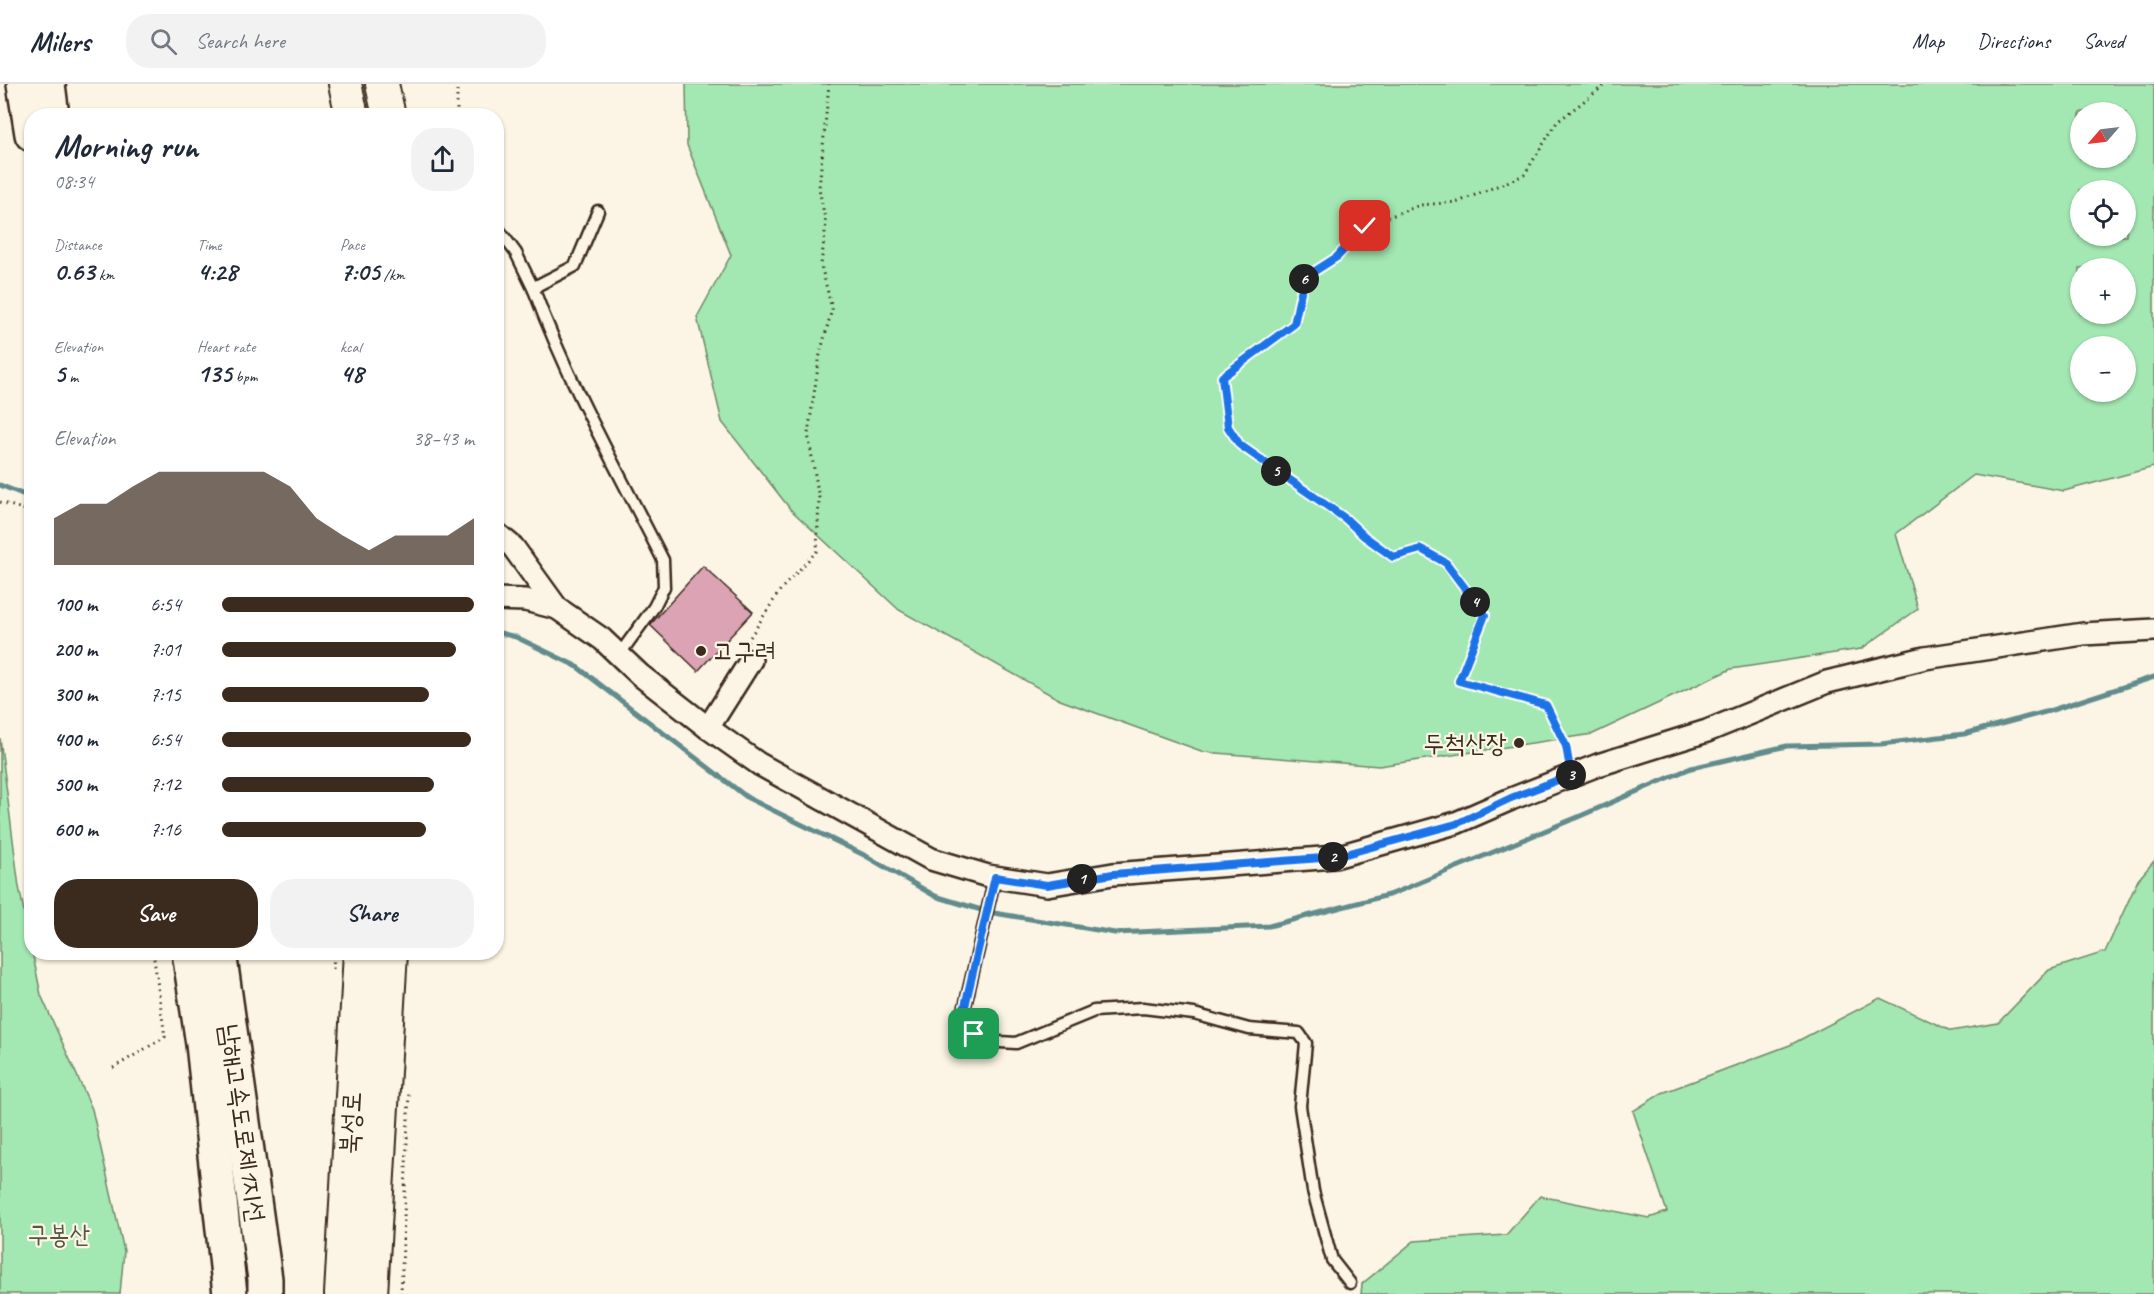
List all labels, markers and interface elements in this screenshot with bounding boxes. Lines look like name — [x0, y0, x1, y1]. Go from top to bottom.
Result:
search box — [126, 14, 546, 68]
text: Milers — [30, 24, 90, 59]
icon: search — [147, 25, 180, 58]
text: Search here — [195, 27, 285, 55]
text: Map — [1912, 28, 1944, 54]
text: Directions — [1977, 28, 2050, 54]
text: Saved — [2083, 28, 2124, 54]
north arrow — [2070, 102, 2136, 168]
map controls — [2070, 102, 2136, 402]
text: Morning run — [54, 125, 198, 167]
button: share — [411, 128, 474, 191]
text: 08:34 — [54, 169, 94, 194]
button: locate — [2070, 180, 2136, 246]
pin — [1339, 200, 1390, 251]
icon: check — [1348, 209, 1381, 242]
text: Distance — [54, 235, 102, 255]
text: Time — [197, 235, 221, 255]
text: Pace — [340, 235, 365, 255]
text: 0.63 — [54, 255, 95, 288]
text: 4:28 — [197, 255, 237, 288]
text: 7:05 — [340, 255, 380, 288]
button: + — [2070, 258, 2136, 324]
pin: 6 — [1289, 264, 1319, 294]
text: km — [95, 265, 114, 285]
text: /km — [380, 265, 405, 285]
text: 6 — [1300, 269, 1308, 289]
button: − — [2070, 336, 2136, 402]
text: Elevation — [54, 337, 103, 357]
text: Heart rate — [197, 337, 255, 357]
text: kcal — [340, 337, 361, 357]
text: 5 — [54, 357, 65, 390]
text: 135 — [197, 357, 232, 390]
text: 48 — [340, 357, 363, 390]
text: m — [65, 367, 78, 387]
text: bpm — [232, 367, 258, 387]
text: Elevation — [54, 426, 116, 451]
text: 38–43 m — [413, 426, 474, 451]
pin: 5 — [1261, 456, 1291, 486]
text: 5 — [1273, 461, 1279, 481]
pin: 4 — [1460, 587, 1490, 617]
text: 100 m — [54, 592, 97, 617]
text: 6:54 — [150, 592, 181, 617]
text: 4 — [1471, 592, 1479, 612]
place label: 고구려 — [713, 635, 776, 668]
text: 200 m — [54, 637, 97, 662]
text: 7:01 — [150, 637, 181, 662]
marker: 고구려 — [694, 644, 708, 658]
text: 300 m — [54, 682, 97, 707]
text: 7:15 — [150, 682, 181, 707]
text: 400 m — [54, 727, 97, 752]
text: 6:54 — [150, 727, 181, 752]
place label: 두척산장 — [1423, 727, 1507, 760]
marker: 두척산장 — [1512, 736, 1526, 750]
pin: 3 — [1556, 760, 1586, 790]
text: 3 — [1567, 765, 1575, 785]
text: 500 m — [54, 772, 97, 797]
text: 7:12 — [150, 772, 181, 797]
text: 600 m — [54, 817, 98, 842]
text: 7:16 — [150, 817, 181, 842]
pin: 2 — [1318, 842, 1348, 872]
text: 2 — [1329, 847, 1337, 867]
pin: 1 — [1067, 864, 1097, 894]
text: 1 — [1078, 869, 1086, 889]
button: Save — [54, 879, 258, 948]
button: Share — [270, 879, 474, 948]
pin — [948, 1008, 999, 1059]
icon: arrive — [957, 1017, 990, 1050]
street label: 남해고속도로제1지선 — [212, 1022, 273, 1224]
street label: 북성로 — [332, 1091, 369, 1155]
park label: 구봉산 — [28, 1218, 90, 1251]

